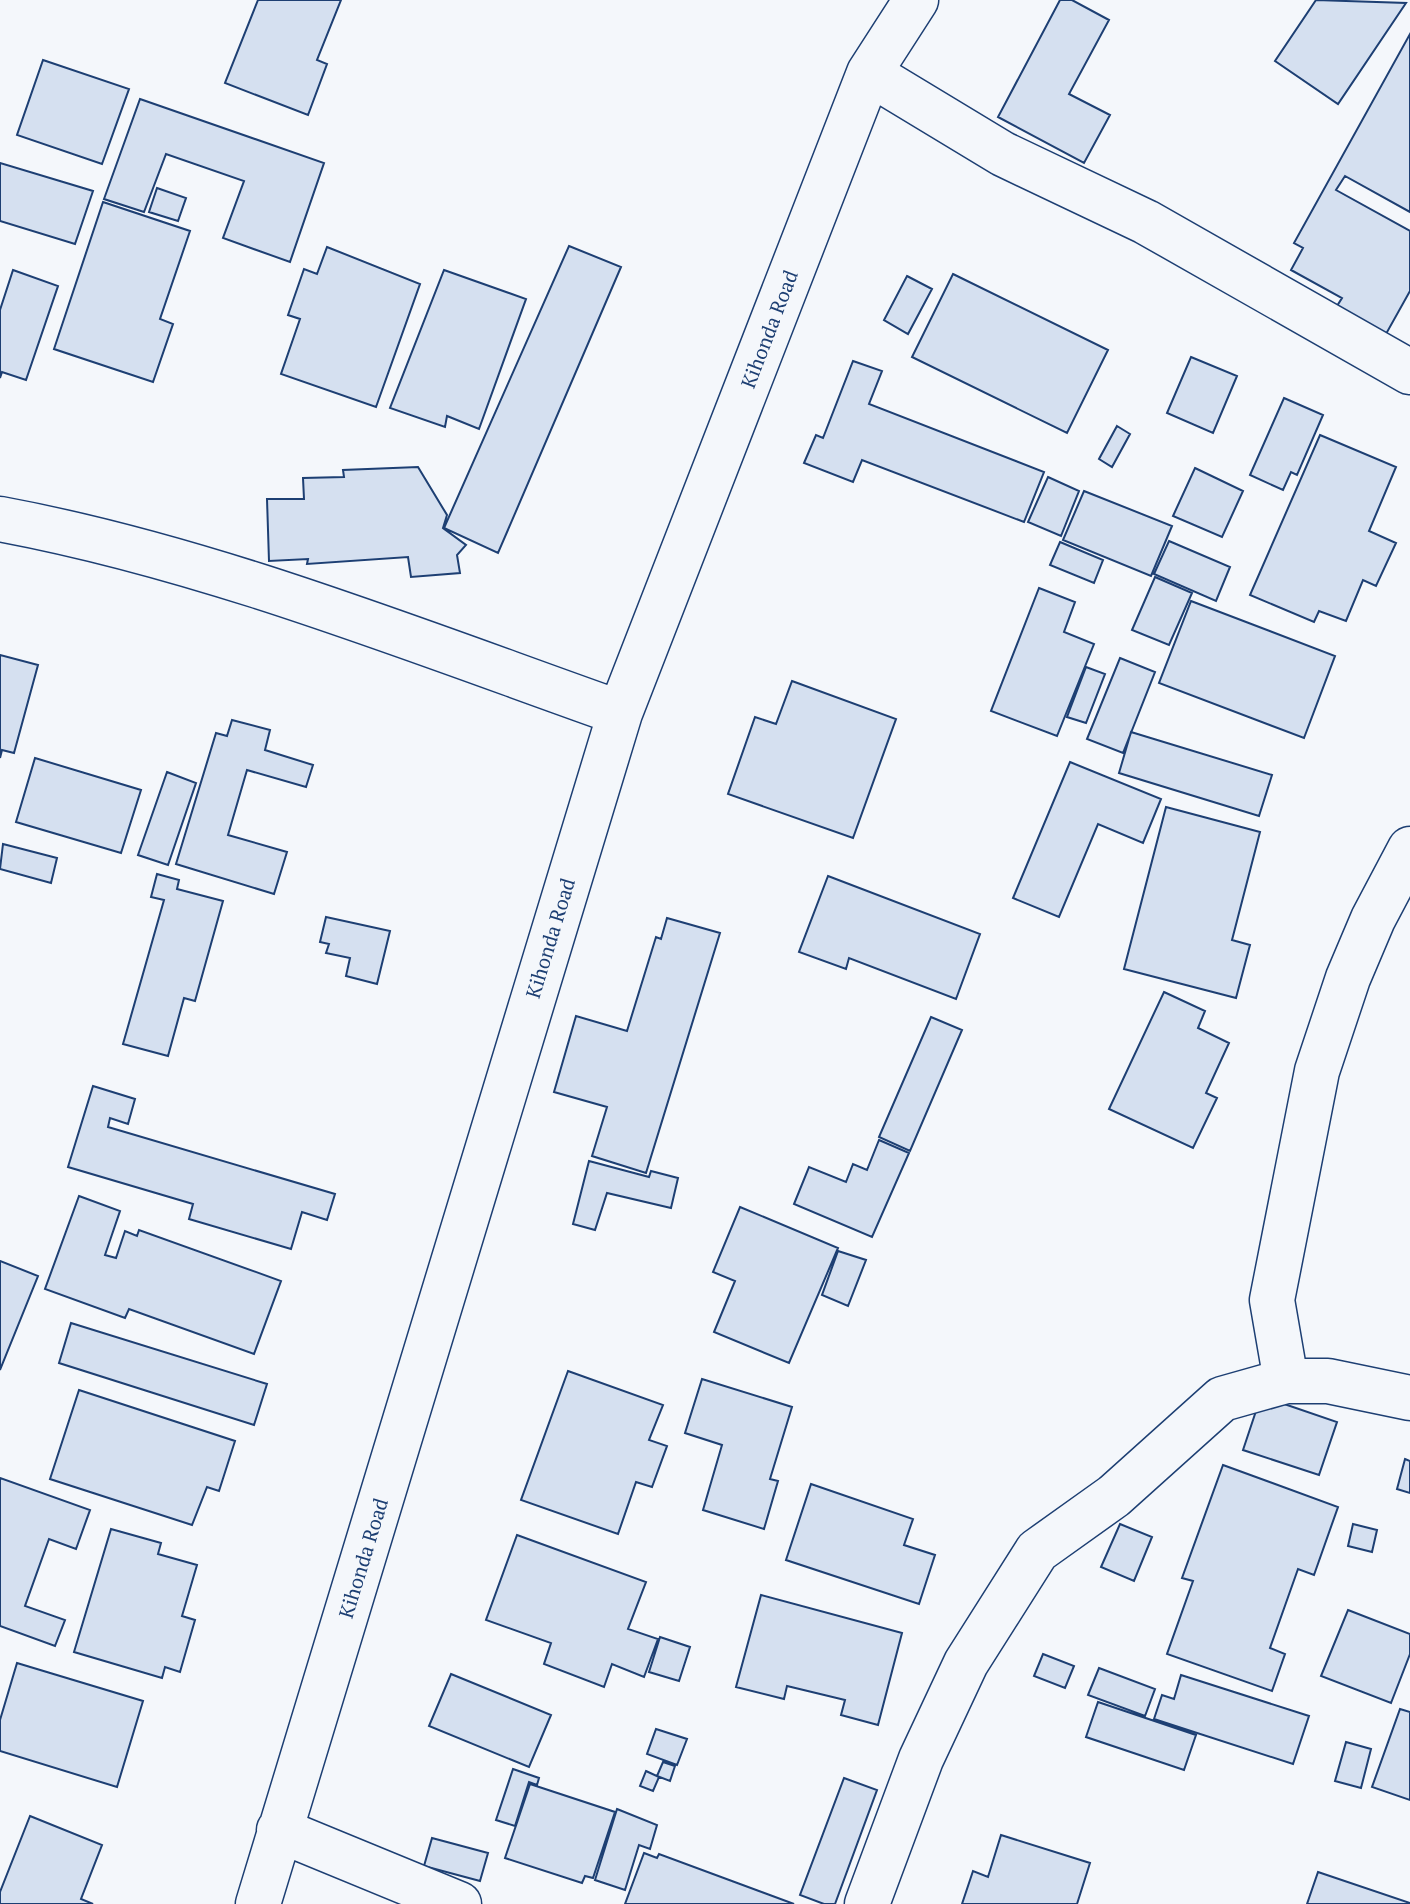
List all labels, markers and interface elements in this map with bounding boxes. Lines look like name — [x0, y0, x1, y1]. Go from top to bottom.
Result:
street label: Kihonda Road — [734, 266, 804, 392]
street label: Kihonda Road — [519, 875, 581, 1001]
street label: Kihonda Road — [332, 1495, 394, 1621]

